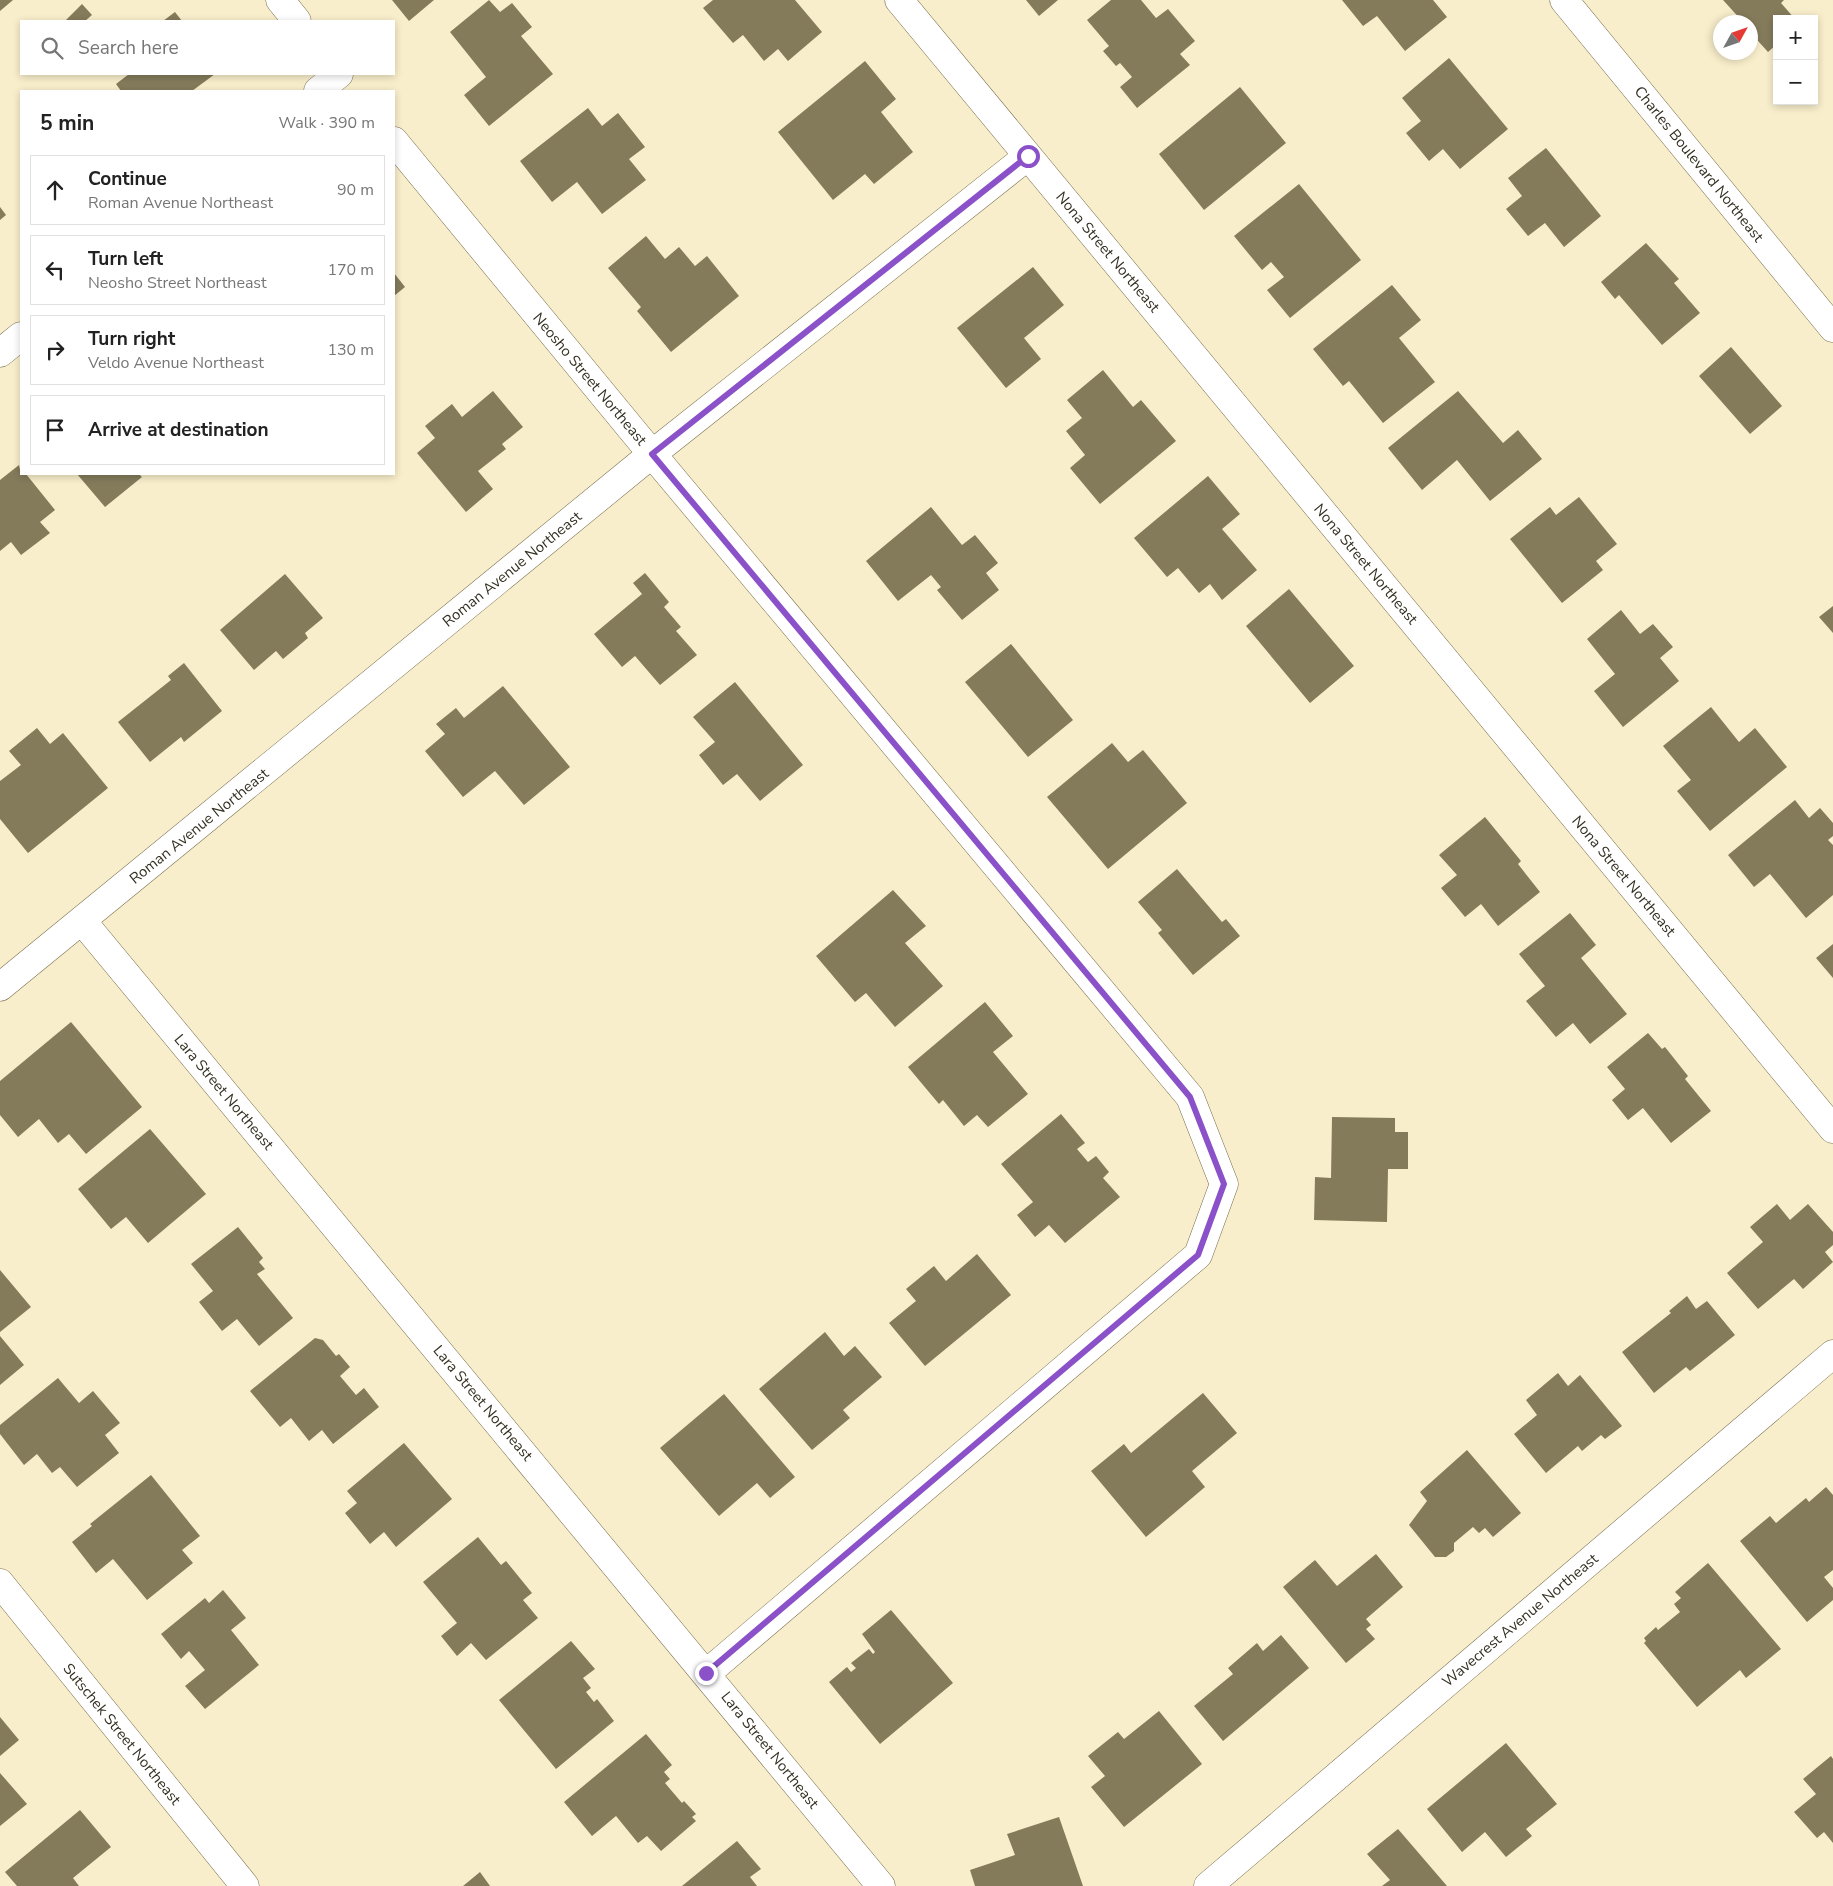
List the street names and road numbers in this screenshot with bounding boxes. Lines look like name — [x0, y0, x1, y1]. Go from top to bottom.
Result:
street label: Charles Boulevard Northeast — [1630, 82, 1769, 247]
street label: Nona Street Northeast — [1052, 187, 1165, 317]
street label: Neosho Street Northeast — [529, 308, 652, 450]
street label: Nona Street Northeast — [1310, 499, 1423, 629]
street label: Roman Avenue Northeast — [438, 506, 586, 631]
street label: Roman Avenue Northeast — [125, 763, 273, 888]
street label: Nona Street Northeast — [1568, 811, 1681, 941]
street label: Lara Street Northeast — [170, 1030, 279, 1155]
street label: Lara Street Northeast — [429, 1341, 538, 1466]
street label: Wavecrest Avenue Northeast — [1438, 1548, 1603, 1691]
street label: Sutschek Street Northeast — [59, 1659, 186, 1810]
street label: Lara Street Northeast — [717, 1687, 824, 1813]

